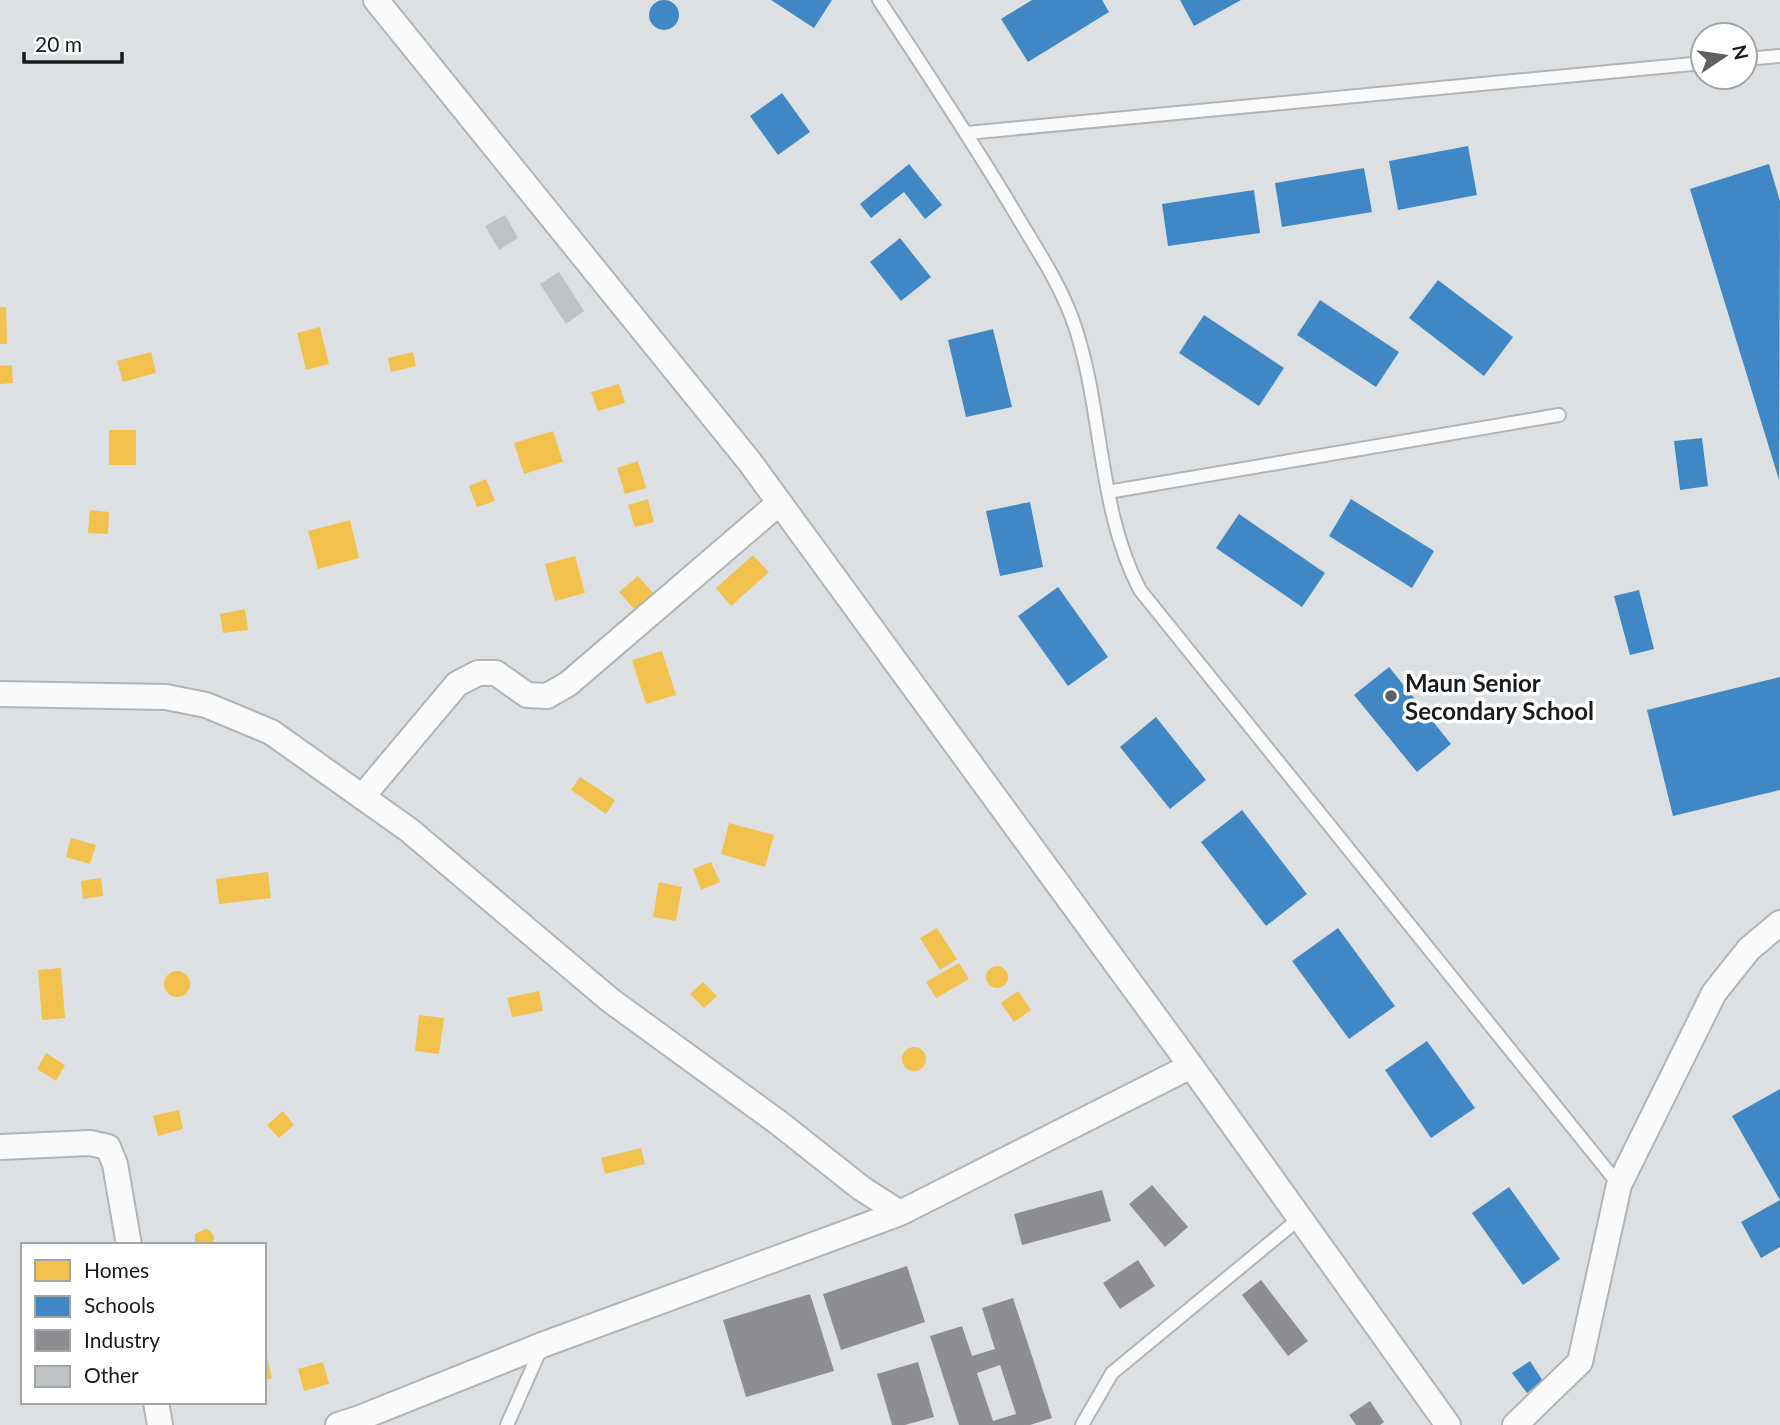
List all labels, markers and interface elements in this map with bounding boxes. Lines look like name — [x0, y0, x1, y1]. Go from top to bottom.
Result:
scale bar — [24, 21, 122, 65]
north arrow — [1689, 21, 1759, 91]
text: 20 m — [35, 31, 82, 56]
text: N — [1728, 42, 1754, 62]
place label: Maun Senior Secondary School — [1405, 668, 1594, 725]
marker: Maun Senior Secondary School — [1383, 688, 1399, 704]
legend — [21, 1243, 266, 1404]
text: Homes — [84, 1257, 149, 1282]
text: Schools — [84, 1292, 155, 1317]
text: Industry — [84, 1327, 160, 1352]
text: Other — [84, 1362, 139, 1387]

